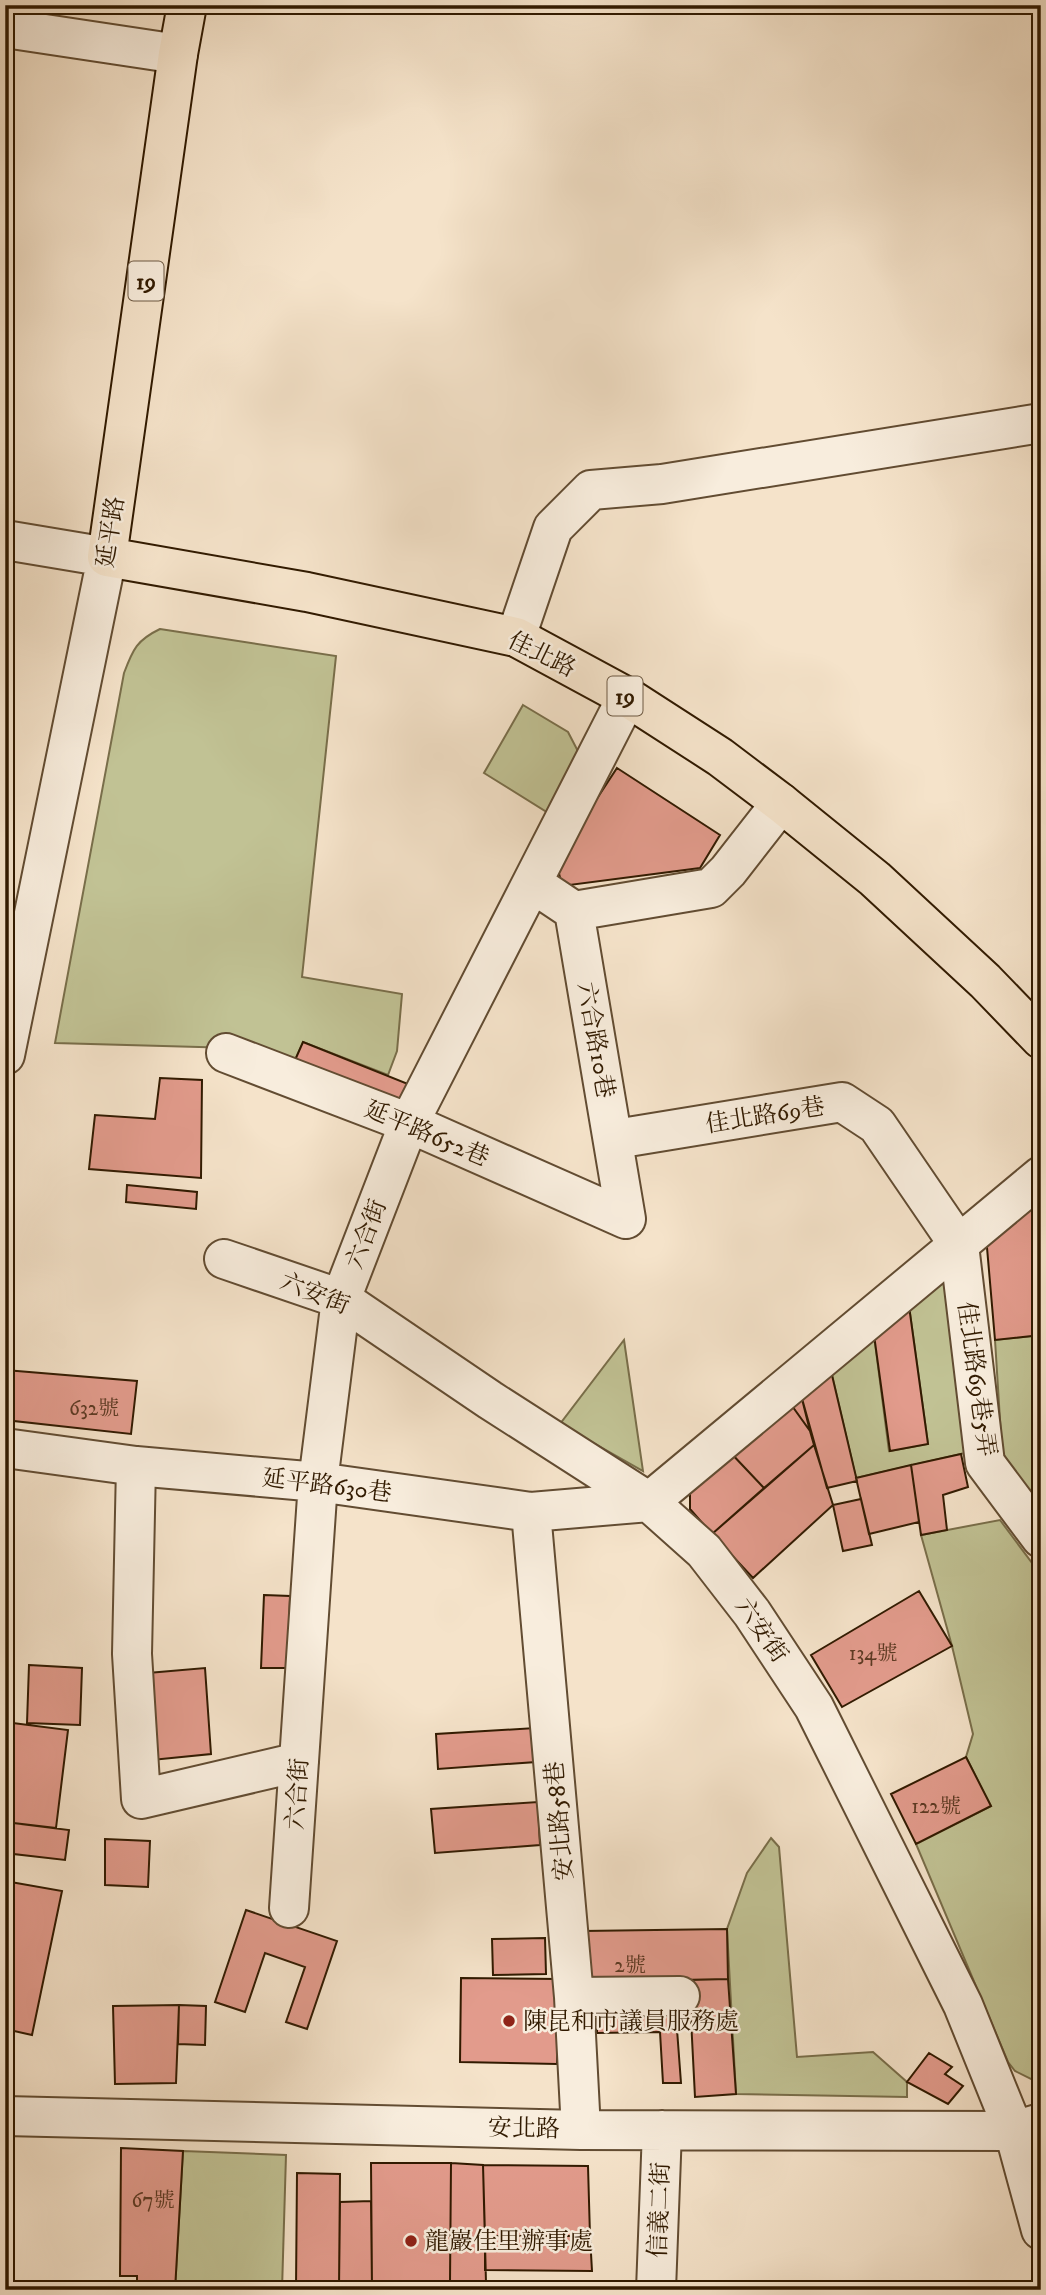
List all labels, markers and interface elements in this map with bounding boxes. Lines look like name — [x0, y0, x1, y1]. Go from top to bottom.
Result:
road number: 19 — [128, 262, 164, 300]
street label: 延平路 — [91, 494, 131, 570]
street label: 佳北路 — [503, 626, 580, 684]
road number: 19 — [608, 676, 642, 716]
street label: 六合路10巷 — [570, 980, 620, 1101]
street label: 佳北路69巷 — [703, 1092, 827, 1140]
street label: 延平路652巷 — [360, 1094, 493, 1174]
street label: 六合街 — [340, 1195, 394, 1273]
street label: 六安街 — [276, 1267, 354, 1321]
street label: 佳北路69巷5弄 — [950, 1300, 1002, 1459]
house number: 632號 — [69, 1396, 119, 1422]
street label: 延平路630巷 — [260, 1463, 393, 1509]
street label: 六安街 — [728, 1592, 794, 1669]
house number: 134號 — [849, 1641, 897, 1667]
street label: 六合街 — [281, 1757, 315, 1831]
street label: 安北路58巷 — [540, 1760, 580, 1882]
house number: 122號 — [911, 1794, 961, 1820]
house number: 2號 — [614, 1953, 646, 1979]
place label: 陳昆和市議員服務處 — [523, 2007, 739, 2037]
marker: 陳昆和市議員服務處 — [501, 2013, 517, 2029]
street label: 安北路 — [488, 2113, 560, 2145]
street label: 信義二街 — [643, 2162, 677, 2259]
house number: 67號 — [132, 2188, 175, 2214]
place label: 龍巖佳里辦事處 — [425, 2227, 593, 2257]
marker: 龍巖佳里辦事處 — [403, 2233, 419, 2249]

